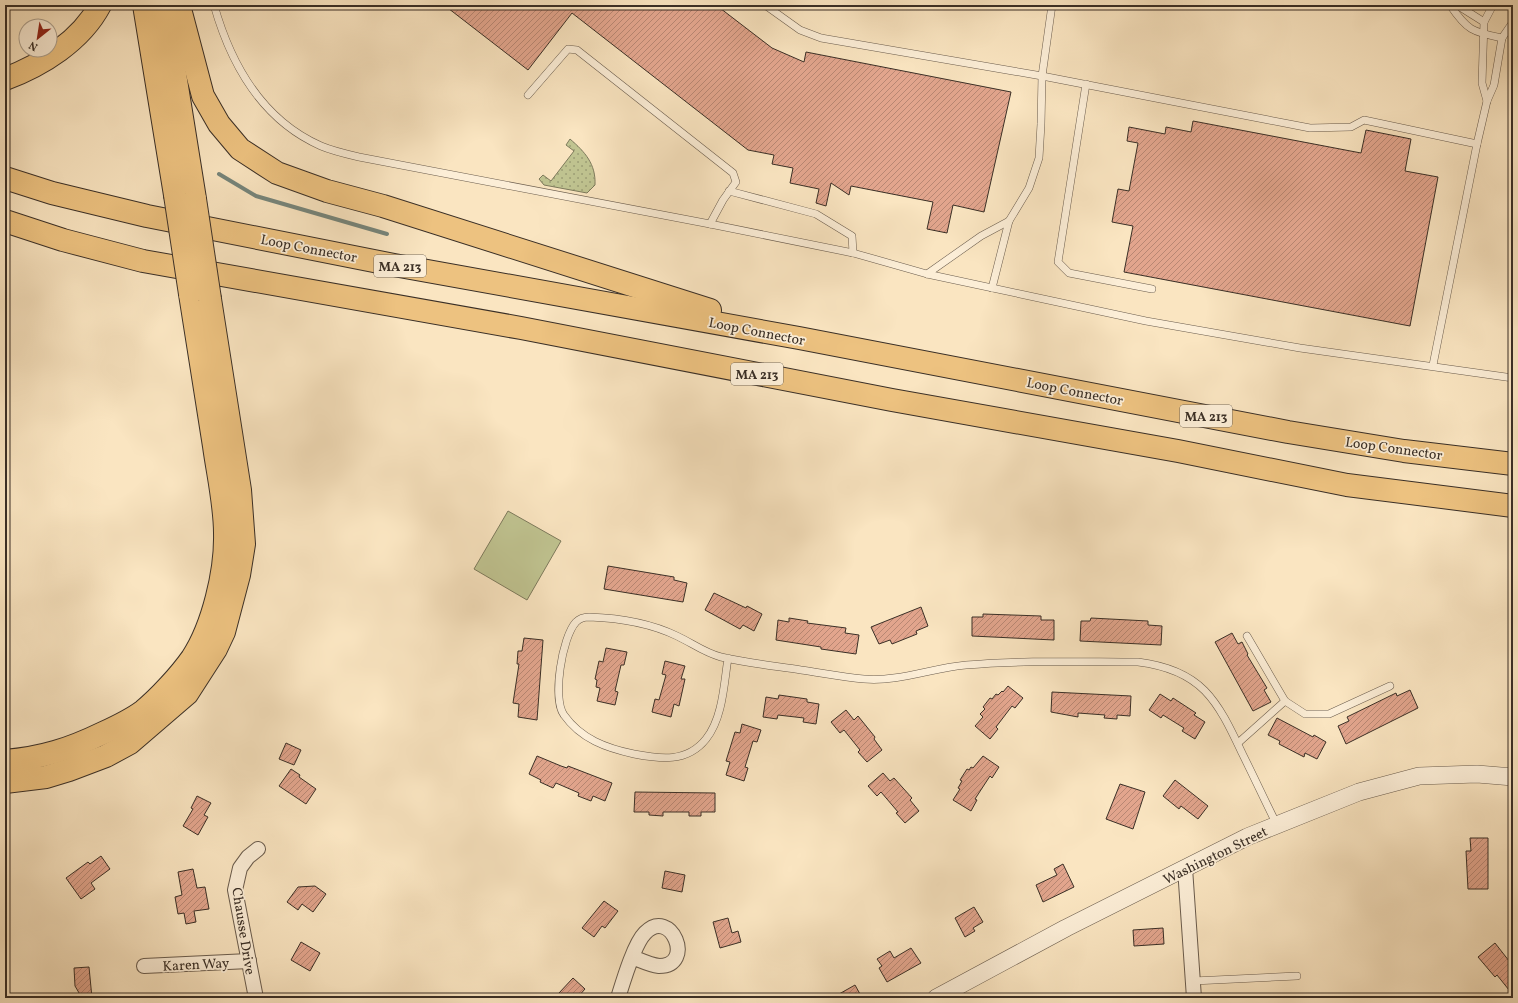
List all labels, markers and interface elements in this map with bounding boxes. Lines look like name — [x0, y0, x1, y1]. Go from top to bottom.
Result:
north arrow — [18, 18, 58, 58]
text: N — [27, 37, 41, 54]
street label: Loop Connector — [259, 231, 359, 268]
road number: MA 213 — [374, 255, 426, 277]
street label: Loop Connector — [707, 314, 807, 351]
road number: MA 213 — [731, 363, 783, 385]
street label: Loop Connector — [1025, 374, 1125, 411]
road number: MA 213 — [1180, 405, 1232, 427]
street label: Loop Connector — [1344, 433, 1444, 466]
street label: Washington Street — [1160, 823, 1271, 890]
street label: Chausse Drive — [226, 886, 259, 977]
street label: Karen Way — [162, 954, 230, 977]

